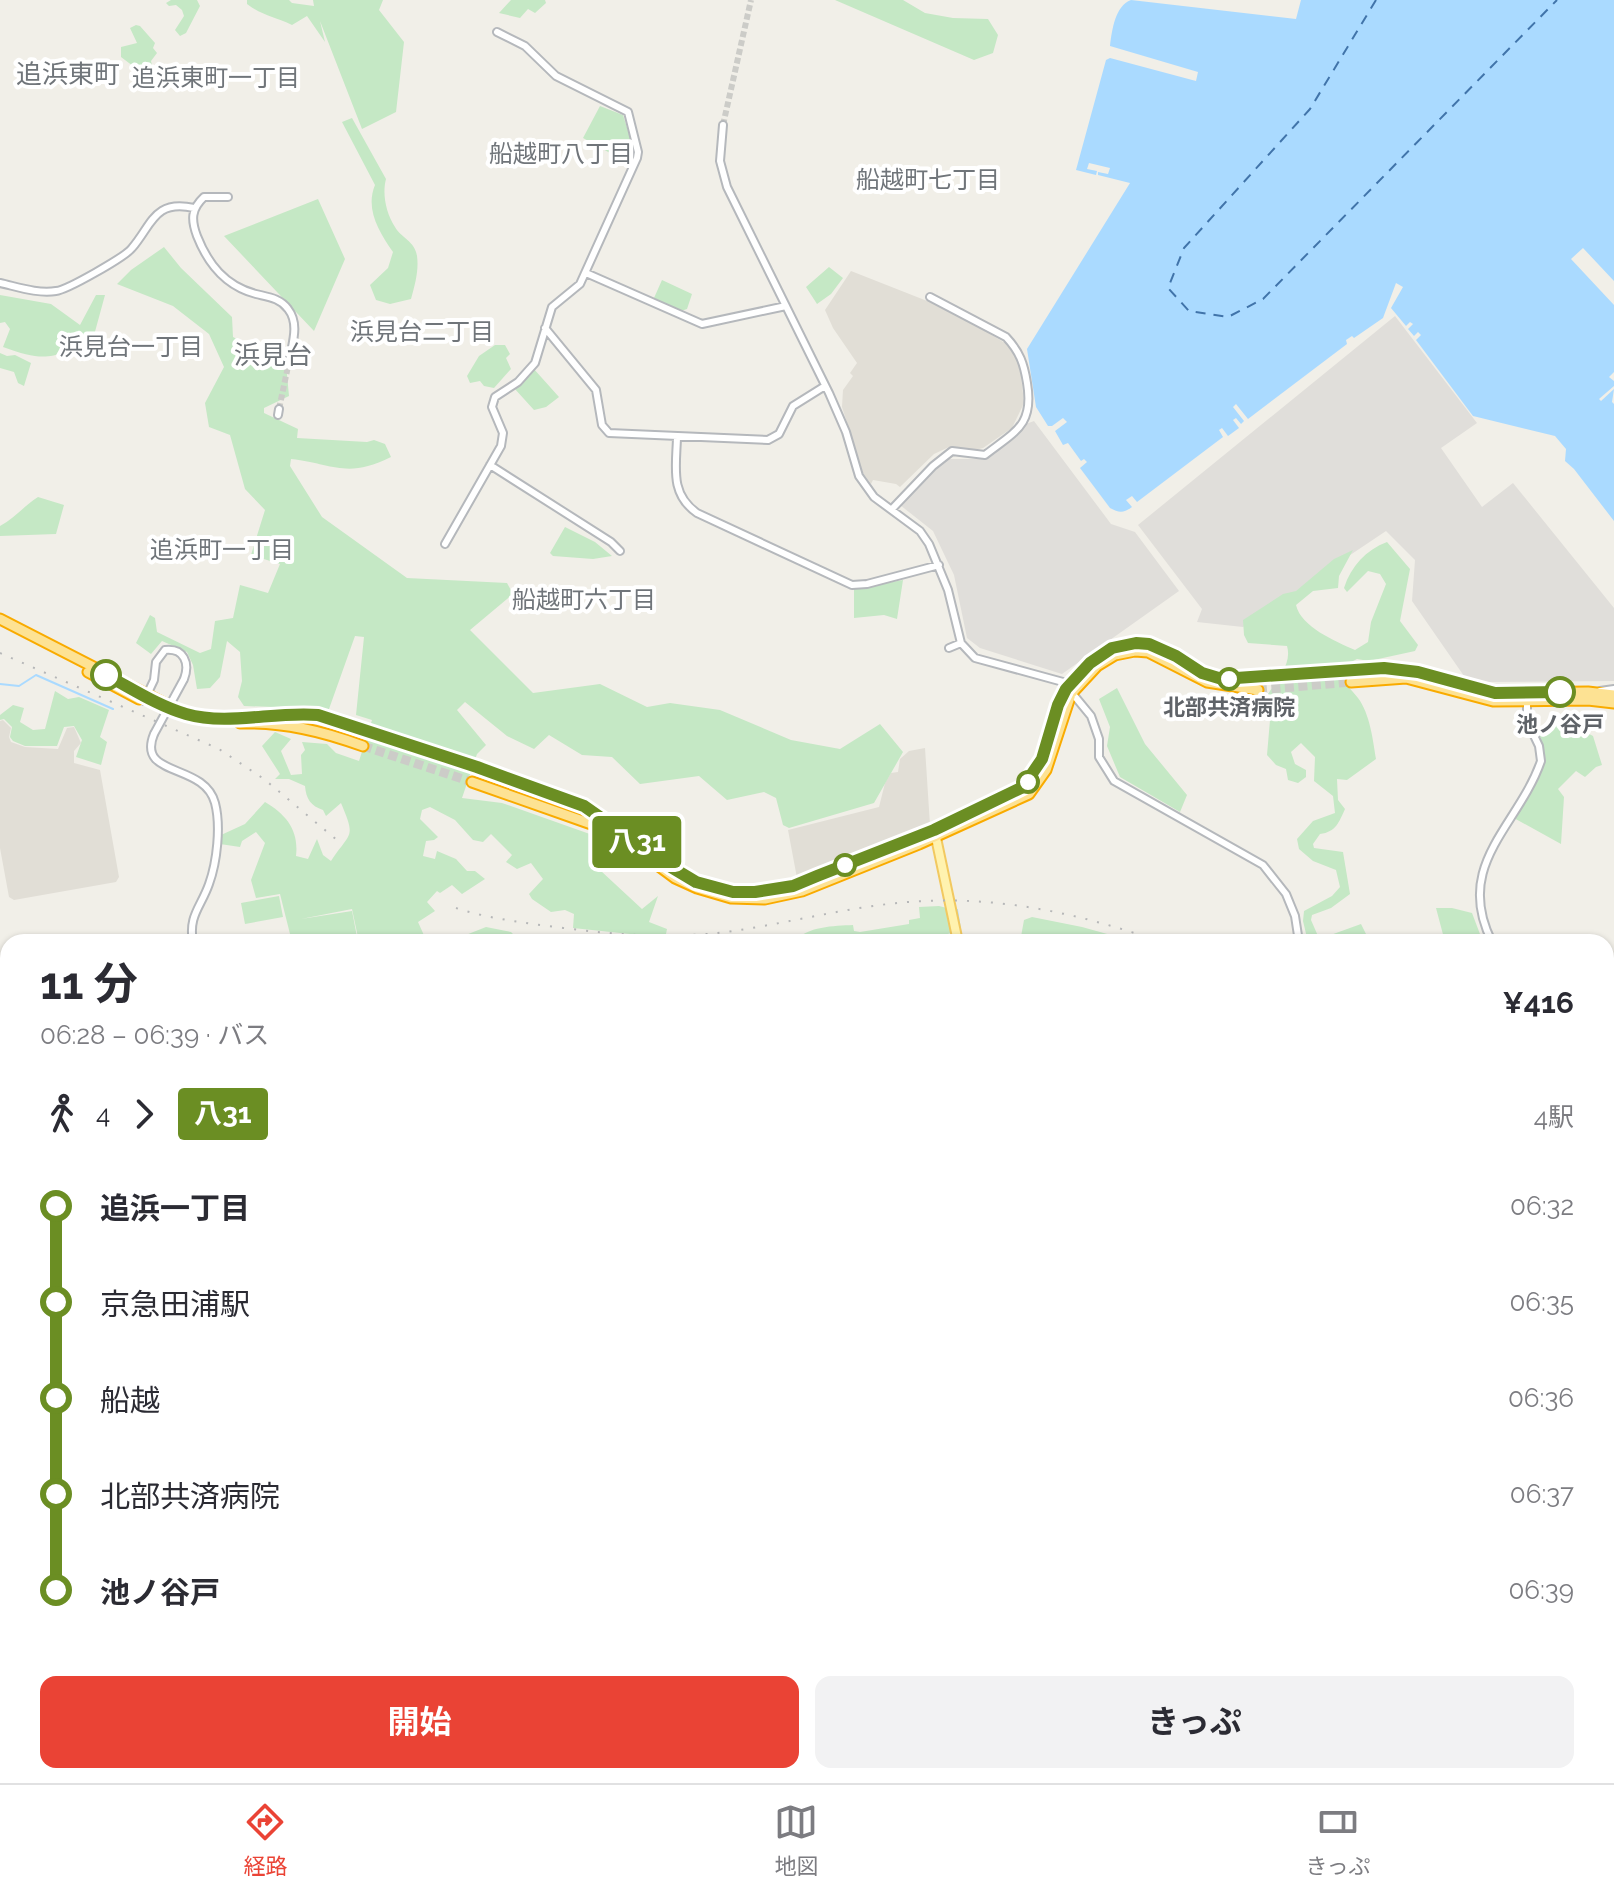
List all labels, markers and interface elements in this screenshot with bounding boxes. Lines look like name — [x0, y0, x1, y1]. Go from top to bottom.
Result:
district label: 追浜東町 — [16, 59, 120, 89]
district label: 追浜東町一丁目 — [132, 63, 300, 92]
district label: 船越町八丁目 — [489, 139, 633, 168]
district label: 船越町七丁目 — [856, 165, 1000, 194]
district label: 浜見台二丁目 — [350, 317, 494, 346]
district label: 浜見台一丁目 — [59, 332, 203, 361]
district label: 浜見台 — [234, 340, 312, 370]
district label: 追浜町一丁目 — [150, 535, 294, 564]
district label: 船越町六丁目 — [512, 585, 656, 614]
unlabelled marker — [91, 660, 121, 690]
marker: 北部共済病院 — [1218, 668, 1240, 690]
marker: 池ノ谷戸 — [1545, 677, 1575, 707]
place label: 北部共済病院 — [1163, 694, 1295, 720]
place label: 池ノ谷戸 — [1516, 711, 1604, 737]
unlabelled marker — [1017, 771, 1039, 793]
line badge: 八31 — [591, 816, 683, 868]
text: 八31 — [608, 825, 666, 858]
unlabelled marker — [834, 854, 856, 876]
text: 11 分 — [40, 958, 138, 1009]
text: ¥416 — [1502, 985, 1574, 1020]
text: 06:28 – 06:39 · バス — [40, 1020, 269, 1050]
icon: walk — [40, 1092, 84, 1136]
icon: forward — [122, 1092, 166, 1136]
text: 八31 — [194, 1097, 252, 1130]
text: 4 — [96, 1099, 110, 1129]
text: 4駅 — [1534, 1102, 1574, 1132]
text: 追浜一丁目 — [100, 1191, 250, 1226]
text: 06:32 — [1510, 1191, 1574, 1221]
text: 京急田浦駅 — [100, 1287, 250, 1322]
text: 06:35 — [1509, 1287, 1574, 1317]
text: 船越 — [100, 1383, 160, 1418]
text: 06:36 — [1508, 1383, 1574, 1413]
text: 北部共済病院 — [100, 1479, 280, 1514]
text: 06:37 — [1510, 1479, 1574, 1509]
text: 池ノ谷戸 — [100, 1575, 220, 1610]
text: 06:39 — [1508, 1575, 1574, 1605]
button: 開始 — [40, 1676, 799, 1768]
button: きっぷ — [815, 1676, 1574, 1768]
tab: 経路 — [243, 1800, 287, 1880]
tab: 地図 — [774, 1800, 818, 1880]
tab: きっぷ — [1305, 1800, 1371, 1880]

